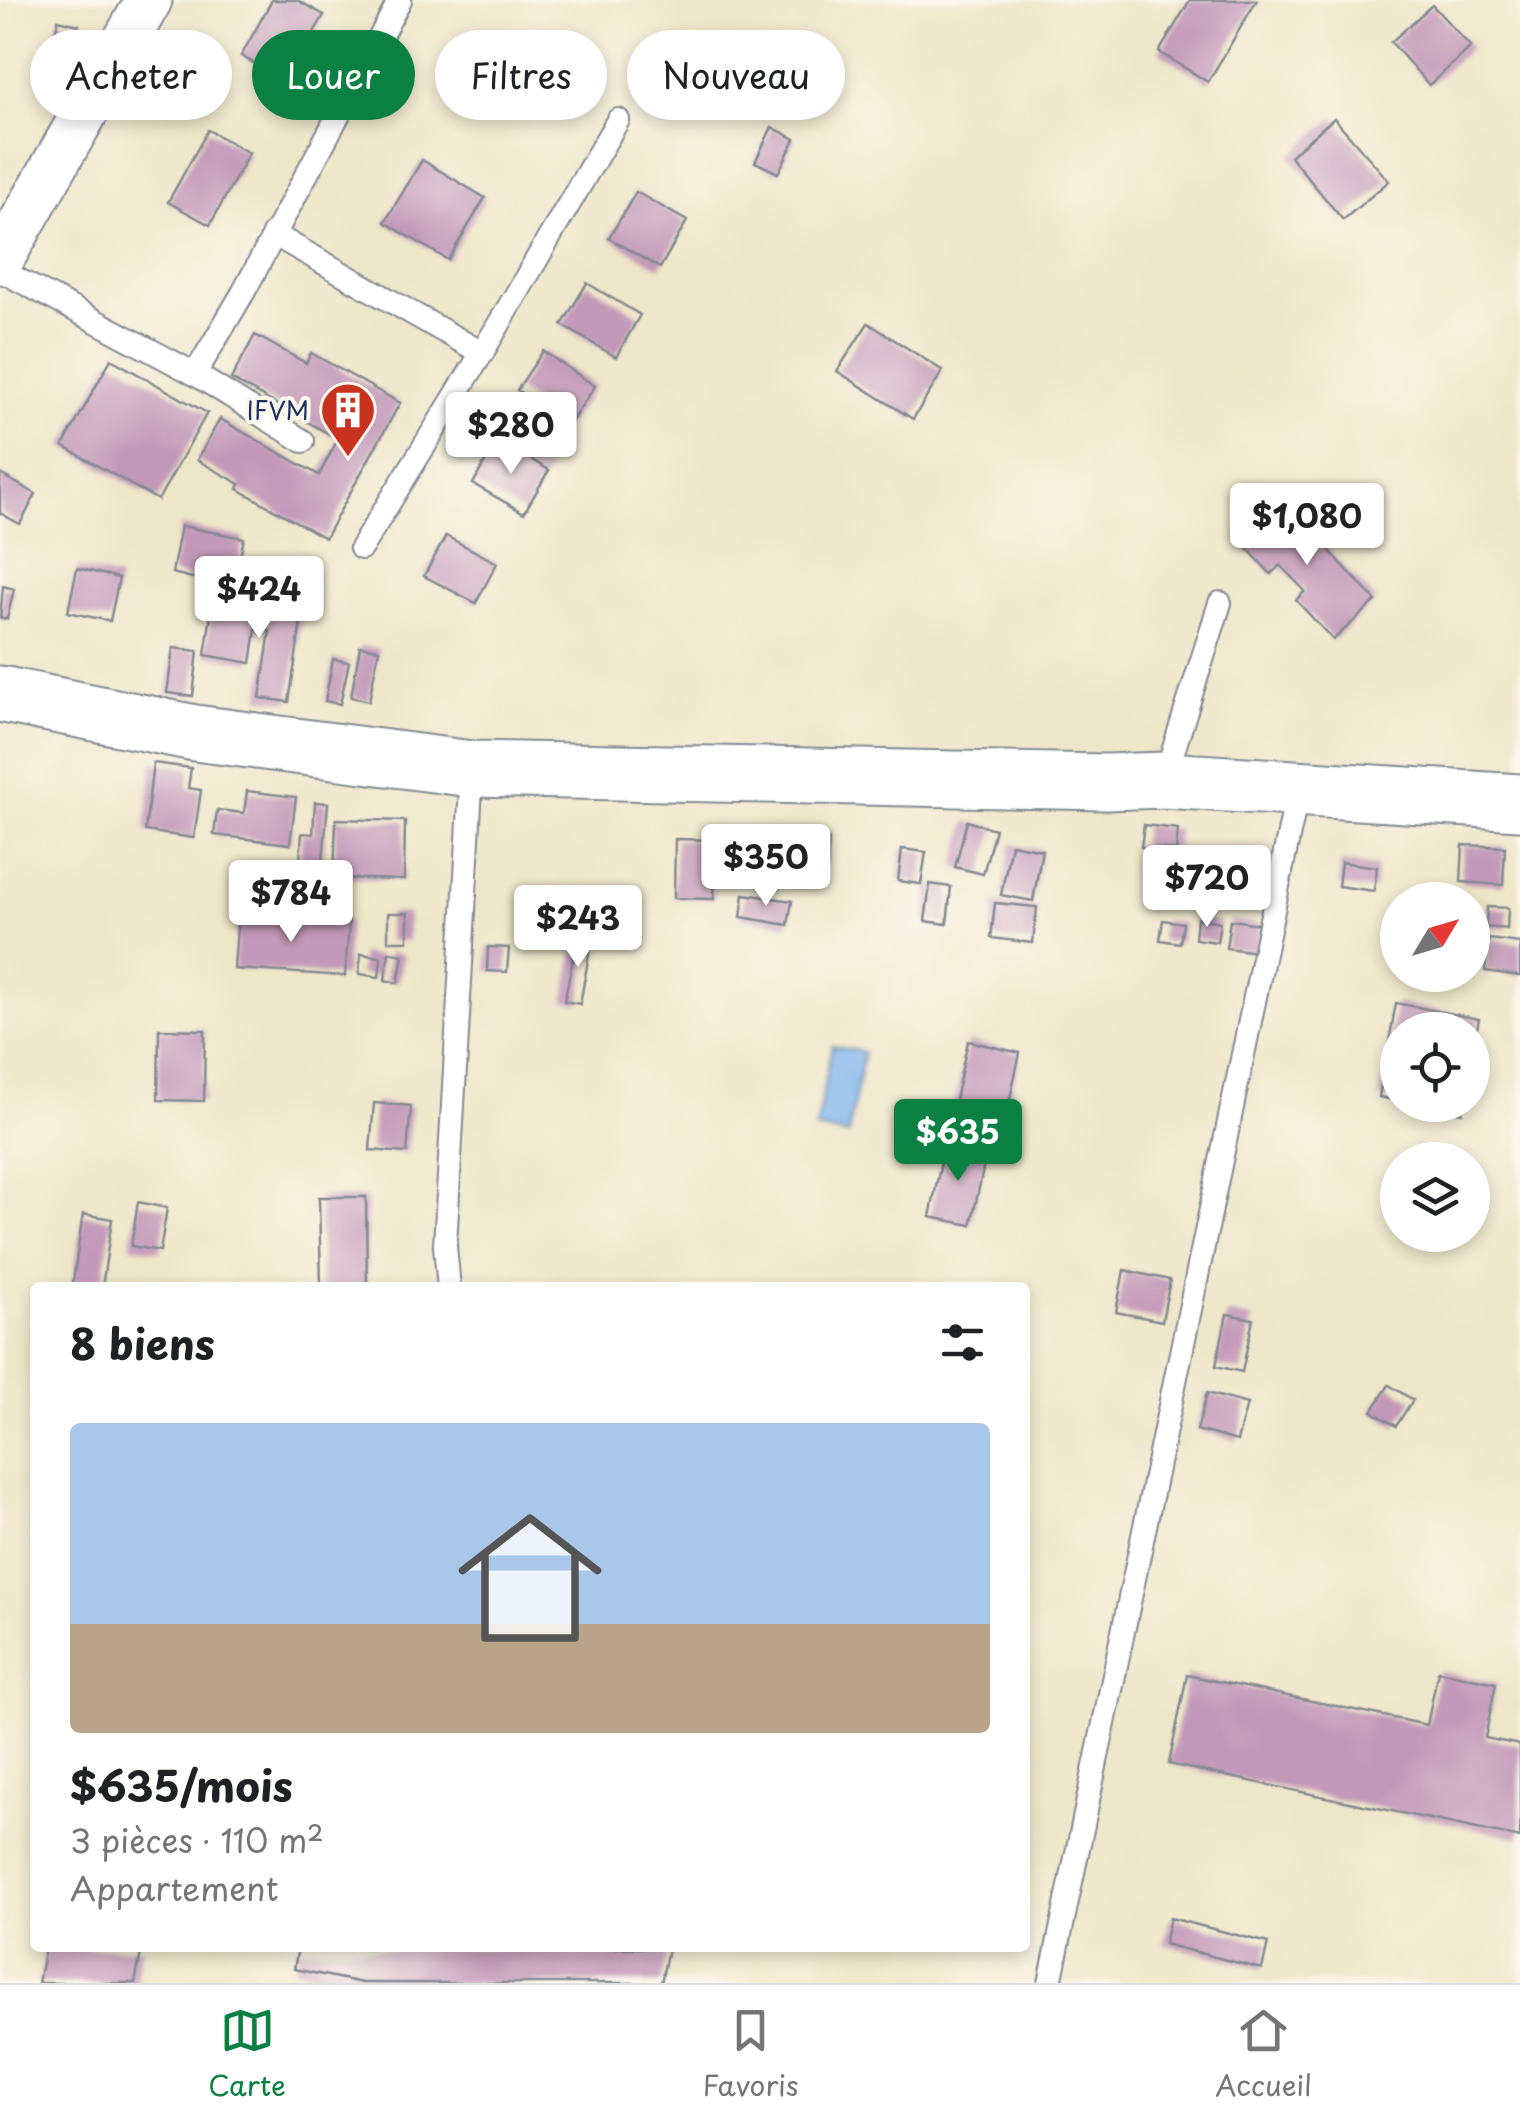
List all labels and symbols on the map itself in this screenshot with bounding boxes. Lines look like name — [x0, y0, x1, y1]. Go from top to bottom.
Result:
building icon: IFVM — [318, 380, 378, 459]
place label: IFVM — [247, 391, 309, 429]
pin: $280 — [452, 392, 570, 477]
pin: $1,080 — [1226, 483, 1388, 568]
pin: $424 — [200, 556, 318, 641]
pin: $350 — [707, 824, 825, 909]
pin: $720 — [1148, 845, 1266, 930]
pin: $784 — [232, 860, 350, 945]
north arrow — [1380, 882, 1490, 992]
pin: $243 — [519, 885, 637, 970]
pin: $635 — [899, 1099, 1017, 1184]

